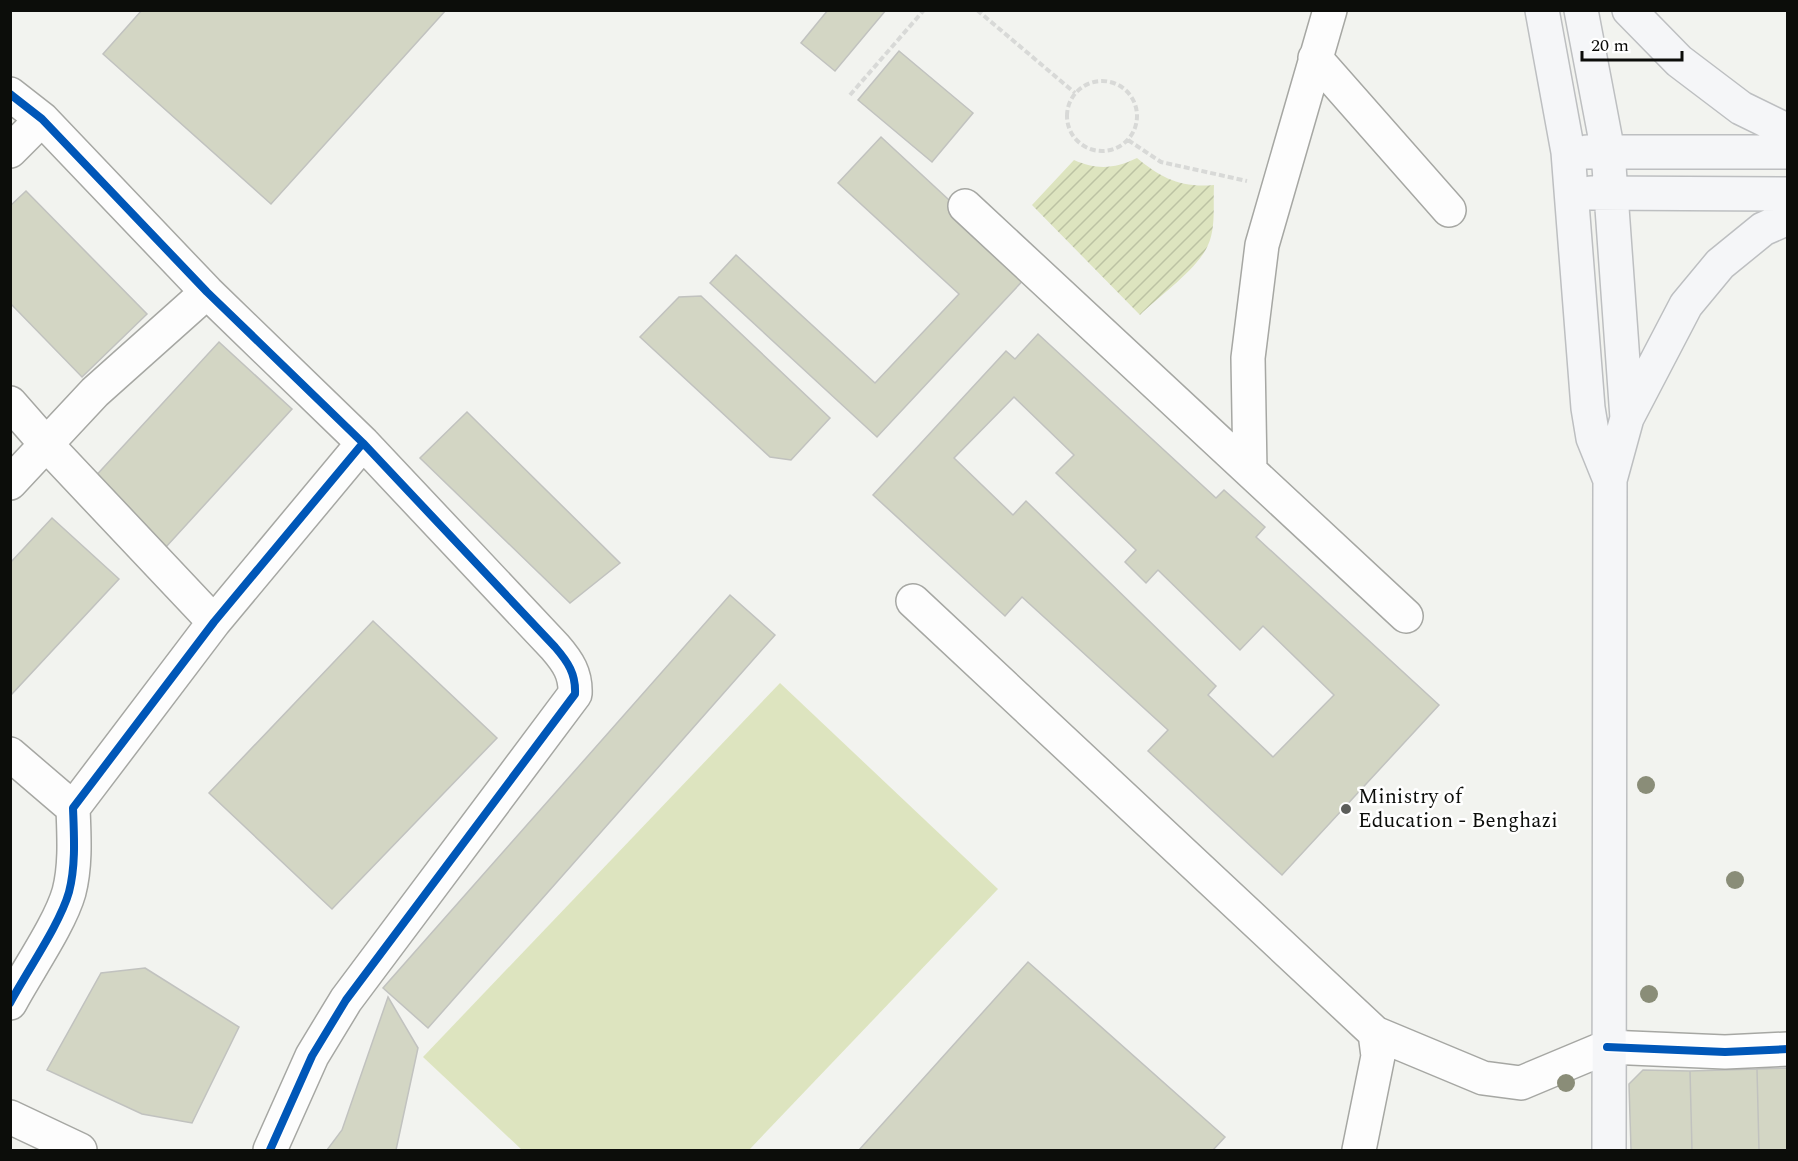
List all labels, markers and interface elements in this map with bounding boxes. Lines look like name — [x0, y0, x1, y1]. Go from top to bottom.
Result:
scale bar — [1582, 24, 1682, 62]
text: 20 m — [1591, 32, 1629, 59]
place label: Ministry of Education - Benghazi — [1358, 781, 1558, 837]
marker: Ministry of Education - Benghazi — [1339, 802, 1353, 816]

